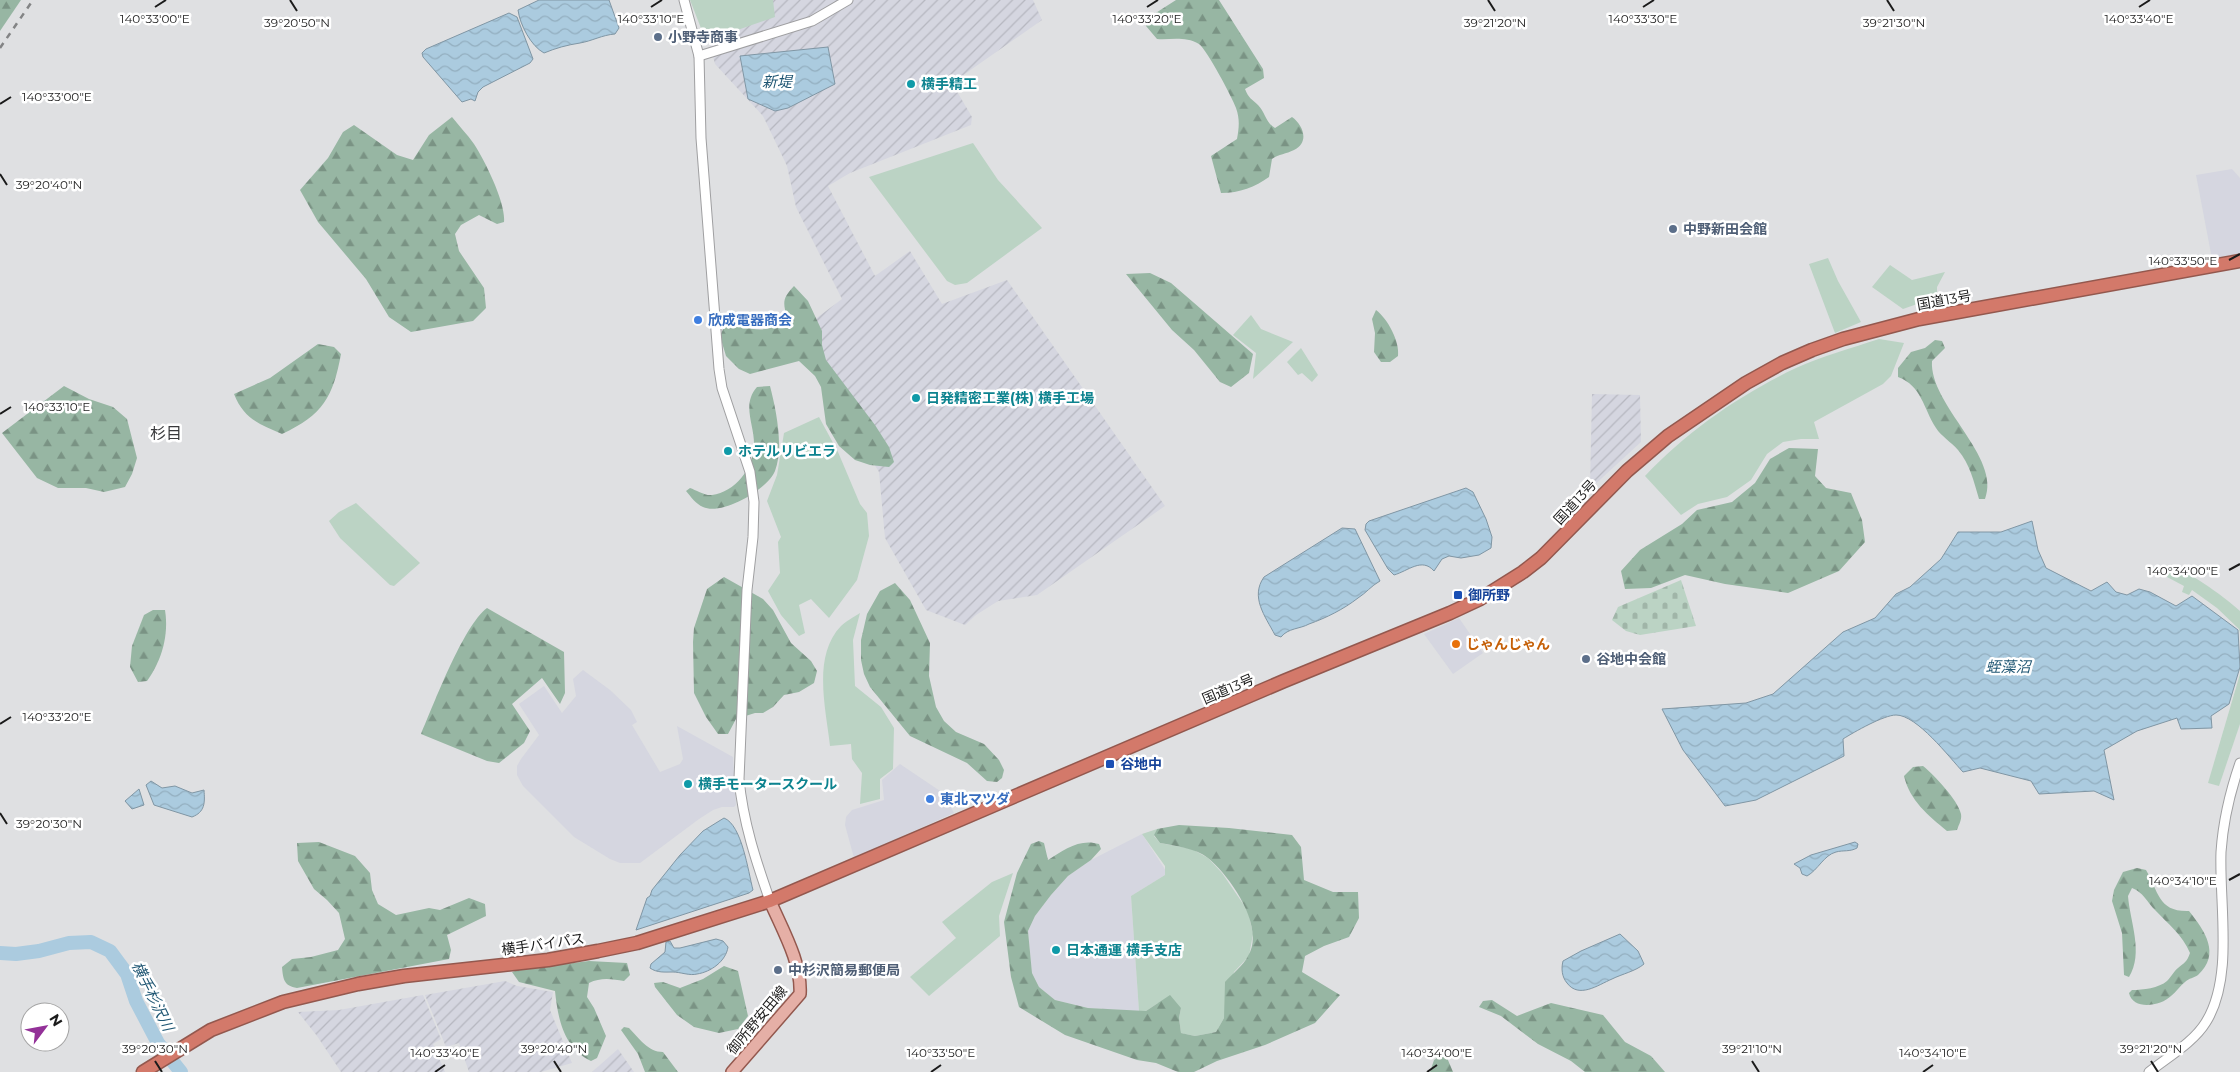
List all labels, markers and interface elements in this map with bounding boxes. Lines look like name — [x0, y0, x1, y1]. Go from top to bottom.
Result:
text: 140°33'00"E — [120, 11, 190, 26]
text: 140°33'10"E — [618, 11, 684, 26]
text: 140°33'20"E — [1113, 11, 1181, 26]
text: 140°33'30"E — [1609, 11, 1677, 26]
text: 140°33'40"E — [2104, 11, 2174, 26]
text: 39°20'50"N — [264, 15, 330, 30]
text: 39°21'20"N — [1464, 15, 1526, 30]
text: 39°21'30"N — [1863, 15, 1925, 30]
place label: 小野寺商事 — [668, 28, 738, 46]
marker: 小野寺商事 — [652, 31, 664, 43]
water label: 新堤 — [762, 72, 794, 91]
place label: 横手精工 — [921, 75, 977, 93]
marker: 横手精工 — [905, 78, 917, 90]
text: 140°33'00"E — [22, 89, 92, 104]
text: 39°20'40"N — [16, 177, 82, 192]
place label: 中野新田会館 — [1683, 220, 1767, 238]
marker: 中野新田会館 — [1667, 223, 1679, 235]
text: 140°33'50"E — [2149, 253, 2217, 268]
street label: 国道13号 — [1915, 286, 1973, 314]
place label: 欣成電器商会 — [708, 311, 792, 329]
marker: 欣成電器商会 — [692, 314, 704, 326]
place label: 日発精密工業(株) 横手工場 — [926, 389, 1094, 407]
marker: 日発精密工業(株) 横手工場 — [910, 392, 922, 404]
text: 140°33'10"E — [24, 399, 90, 414]
district label: 杉目 — [150, 424, 182, 443]
place label: ホテルリビエラ — [738, 442, 836, 460]
marker: ホテルリビエラ — [722, 445, 734, 457]
street label: 国道13号 — [1550, 476, 1600, 528]
text: 140°34'00"E — [2148, 563, 2218, 578]
place label: 御所野 — [1468, 586, 1510, 604]
marker: 御所野 — [1452, 589, 1464, 601]
place label: じゃんじゃん — [1466, 635, 1550, 653]
marker: じゃんじゃん — [1450, 638, 1462, 650]
place label: 谷地中会館 — [1596, 650, 1666, 668]
marker: 谷地中会館 — [1580, 653, 1592, 665]
water label: 蛭藻沼 — [1985, 657, 2032, 676]
street label: 国道13号 — [1199, 670, 1257, 708]
text: 140°33'20"E — [23, 709, 91, 724]
place label: 谷地中 — [1120, 755, 1162, 773]
marker: 谷地中 — [1104, 758, 1116, 770]
place label: 横手モータースクール — [698, 775, 837, 793]
marker: 横手モータースクール — [682, 778, 694, 790]
place label: 東北マツダ — [940, 790, 1010, 808]
marker: 東北マツダ — [924, 793, 936, 805]
text: 39°20'30"N — [16, 816, 82, 831]
text: 140°34'10"E — [2149, 873, 2217, 888]
street label: 横手バイパス — [500, 929, 586, 959]
place label: 日本通運 横手支店 — [1066, 941, 1182, 959]
marker: 日本通運 横手支店 — [1050, 944, 1062, 956]
water label: 横手杉沢川 — [128, 958, 179, 1036]
place label: 中杉沢簡易郵便局 — [788, 961, 900, 979]
marker: 中杉沢簡易郵便局 — [772, 964, 784, 976]
street label: 御所野安田線 — [723, 982, 791, 1058]
north arrow — [20, 1002, 70, 1052]
text: N — [45, 1011, 67, 1030]
text: 39°20'30"N — [122, 1041, 188, 1056]
text: 39°20'40"N — [521, 1041, 587, 1056]
text: 39°21'10"N — [1722, 1041, 1782, 1056]
text: 39°21'20"N — [2120, 1041, 2182, 1056]
text: 140°33'40"E — [410, 1045, 480, 1060]
text: 140°33'50"E — [907, 1045, 975, 1060]
text: 140°34'00"E — [1402, 1045, 1472, 1060]
text: 140°34'10"E — [1899, 1045, 1967, 1060]

